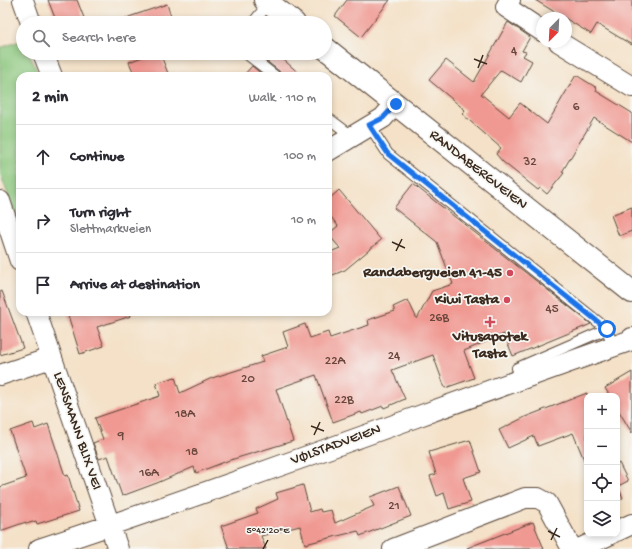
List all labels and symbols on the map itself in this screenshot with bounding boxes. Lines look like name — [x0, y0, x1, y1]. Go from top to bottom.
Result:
north arrow — [536, 12, 572, 48]
house number: 4 — [511, 44, 517, 59]
route end — [387, 95, 405, 113]
house number: 6 — [573, 100, 580, 115]
street label: RANDABERGVEIEN — [425, 126, 531, 214]
house number: 32 — [522, 155, 537, 170]
place label: Randabergveien 41-45 — [362, 264, 502, 282]
marker: Randabergveien 41-45 — [505, 268, 515, 278]
place label: Kiwi Tasta — [434, 291, 500, 309]
marker: Kiwi Tasta — [502, 295, 512, 305]
house number: 45 — [546, 302, 559, 317]
house number: 26B — [429, 311, 449, 326]
marker: Vitusapotek Tasta — [485, 317, 495, 327]
route start — [598, 320, 616, 338]
place label: Vitusapotek Tasta — [452, 328, 529, 363]
house number: 24 — [388, 349, 400, 364]
house number: 22A — [325, 354, 347, 369]
street label: LENSMANN BLIX VEI — [48, 370, 106, 492]
house number: 20 — [241, 372, 255, 387]
house number: 22B — [334, 393, 354, 408]
house number: 18A — [174, 407, 196, 422]
street label: VØLSTADVEIEN — [288, 420, 384, 470]
house number: 9 — [117, 429, 125, 444]
house number: 18 — [185, 445, 198, 460]
house number: 16A — [138, 466, 160, 481]
house number: 21 — [388, 499, 400, 514]
text: 5°42'20"E — [247, 525, 290, 537]

